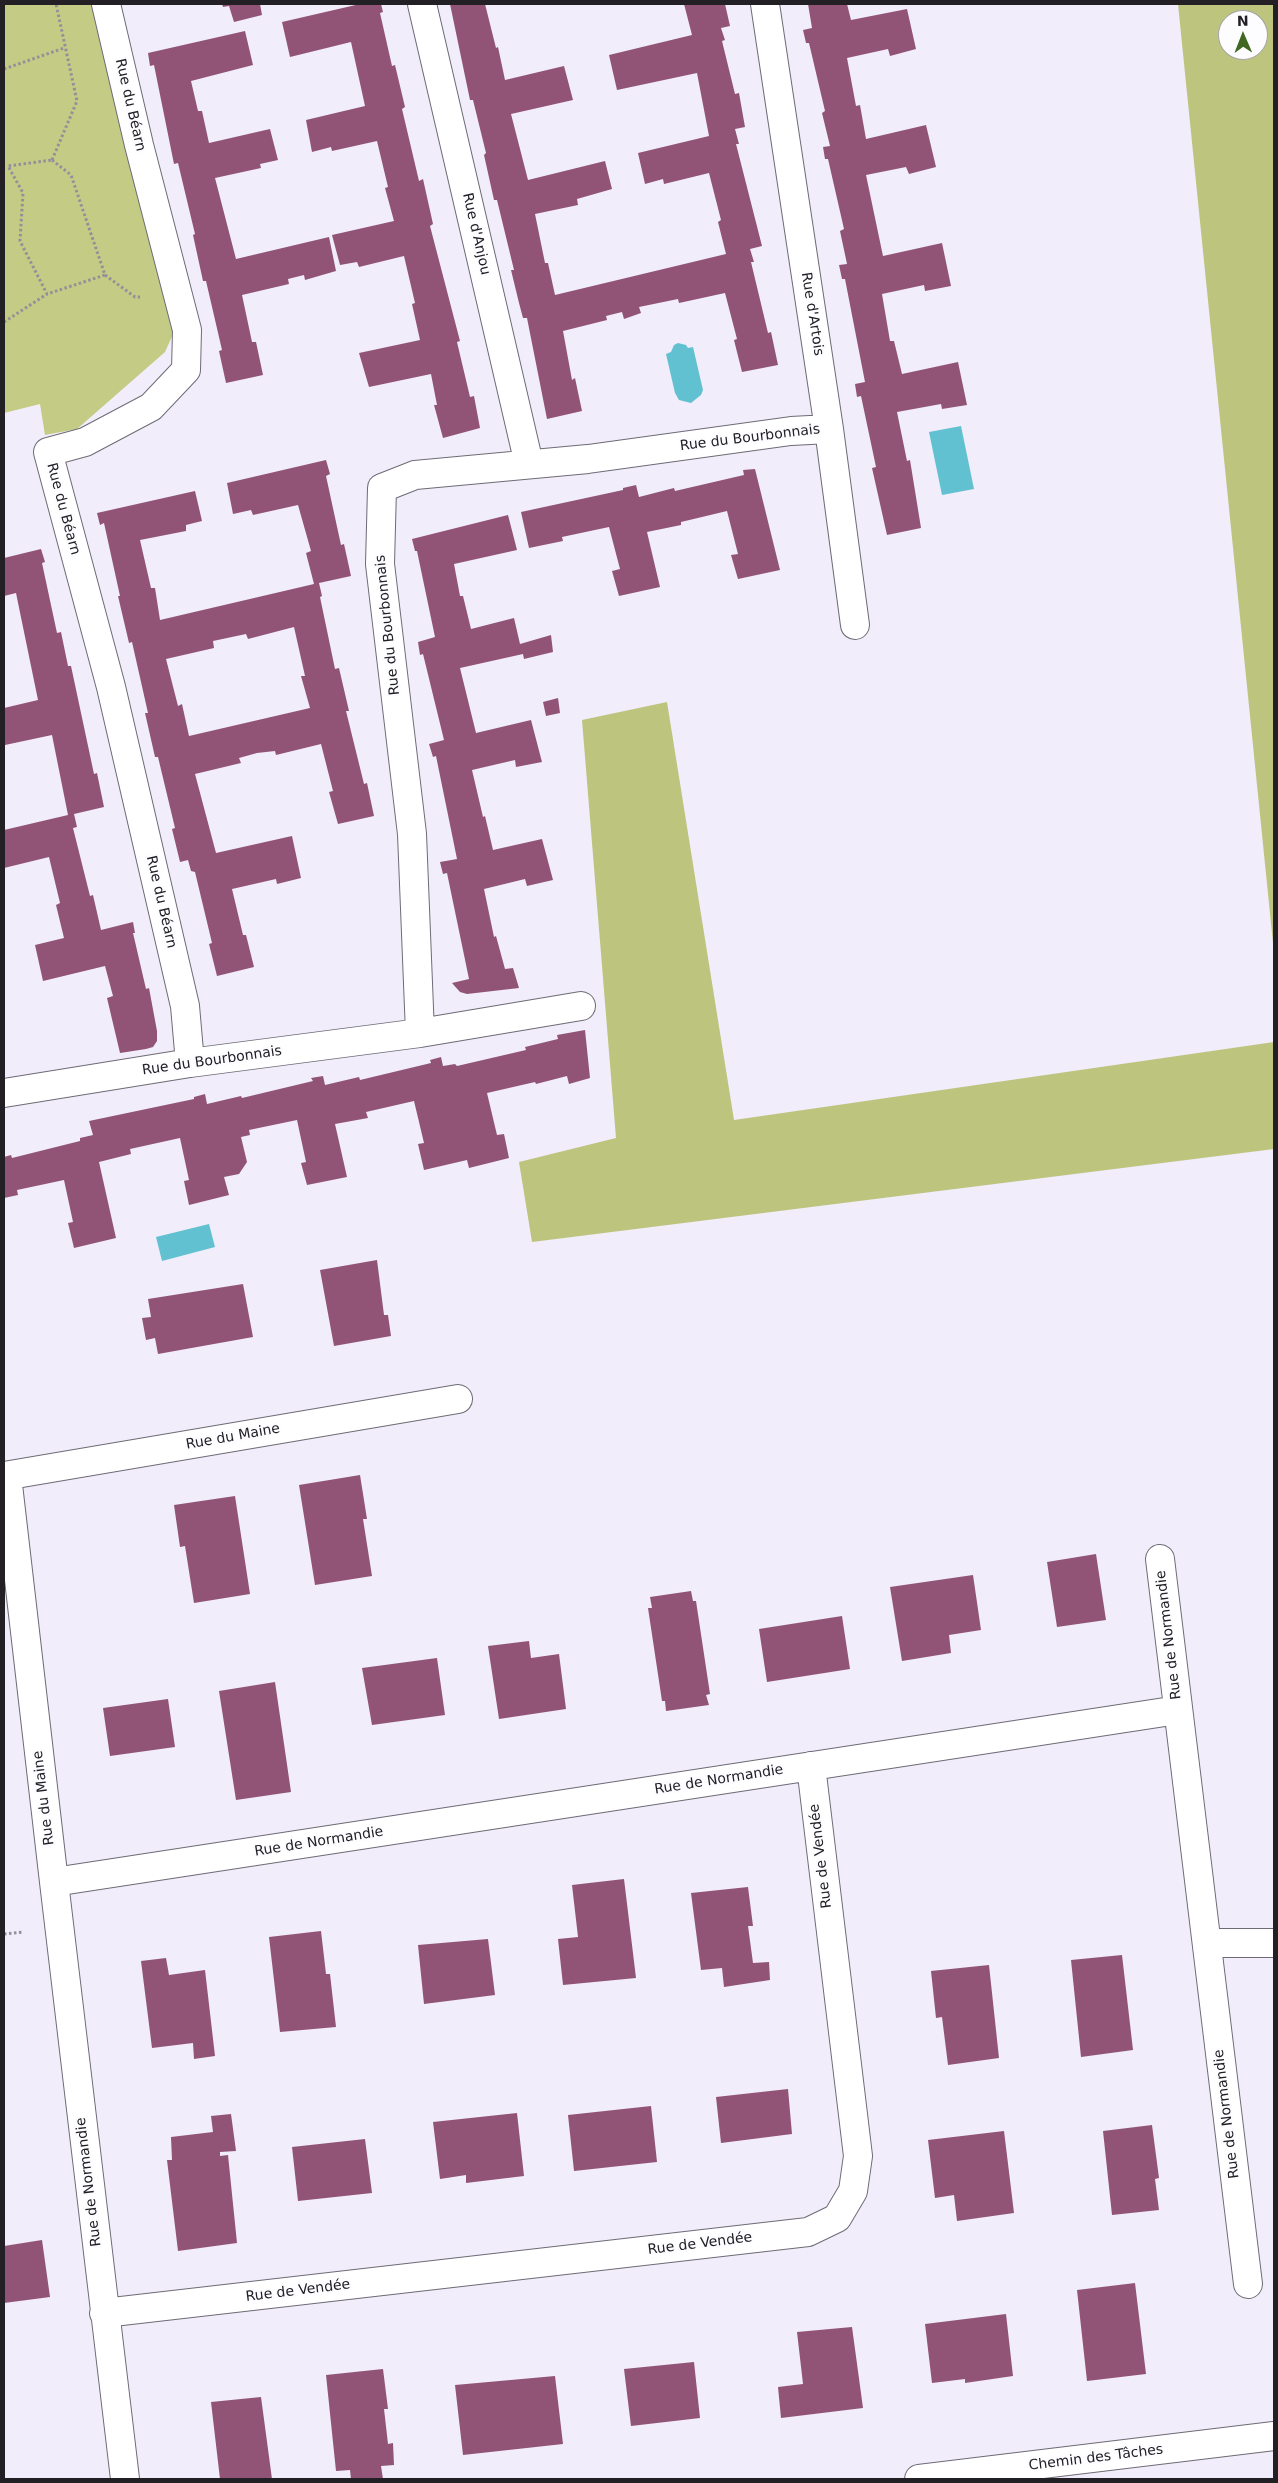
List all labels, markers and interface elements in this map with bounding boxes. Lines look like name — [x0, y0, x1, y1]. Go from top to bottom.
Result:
north arrow — [1218, 10, 1268, 60]
text: N — [1237, 13, 1249, 29]
street label: Rue du Béarn — [111, 57, 149, 153]
street label: Rue d'Anjou — [458, 191, 494, 277]
street label: Rue d'Artois — [797, 271, 827, 357]
street label: Rue du Bourbonnais — [679, 421, 821, 455]
street label: Rue du Béarn — [43, 461, 83, 557]
street label: Rue du Bourbonnais — [372, 554, 404, 696]
street label: Rue du Béarn — [142, 854, 180, 950]
street label: Rue du Bourbonnais — [141, 1043, 283, 1079]
street label: Rue du Maine — [185, 1420, 281, 1454]
street label: Rue de Normandie — [1153, 1569, 1185, 1701]
street label: Rue du Maine — [30, 1750, 58, 1846]
street label: Rue de Normandie — [653, 1762, 785, 1798]
street label: Rue de Vendée — [806, 1803, 836, 1909]
street label: Rue de Normandie — [253, 1824, 385, 1860]
street label: Rue de Normandie — [1211, 2048, 1243, 2180]
street label: Rue de Normandie — [73, 2116, 105, 2248]
street label: Rue de Vendée — [647, 2229, 753, 2259]
street label: Rue de Vendée — [245, 2276, 351, 2306]
street label: Chemin des Tâches — [1028, 2441, 1164, 2475]

